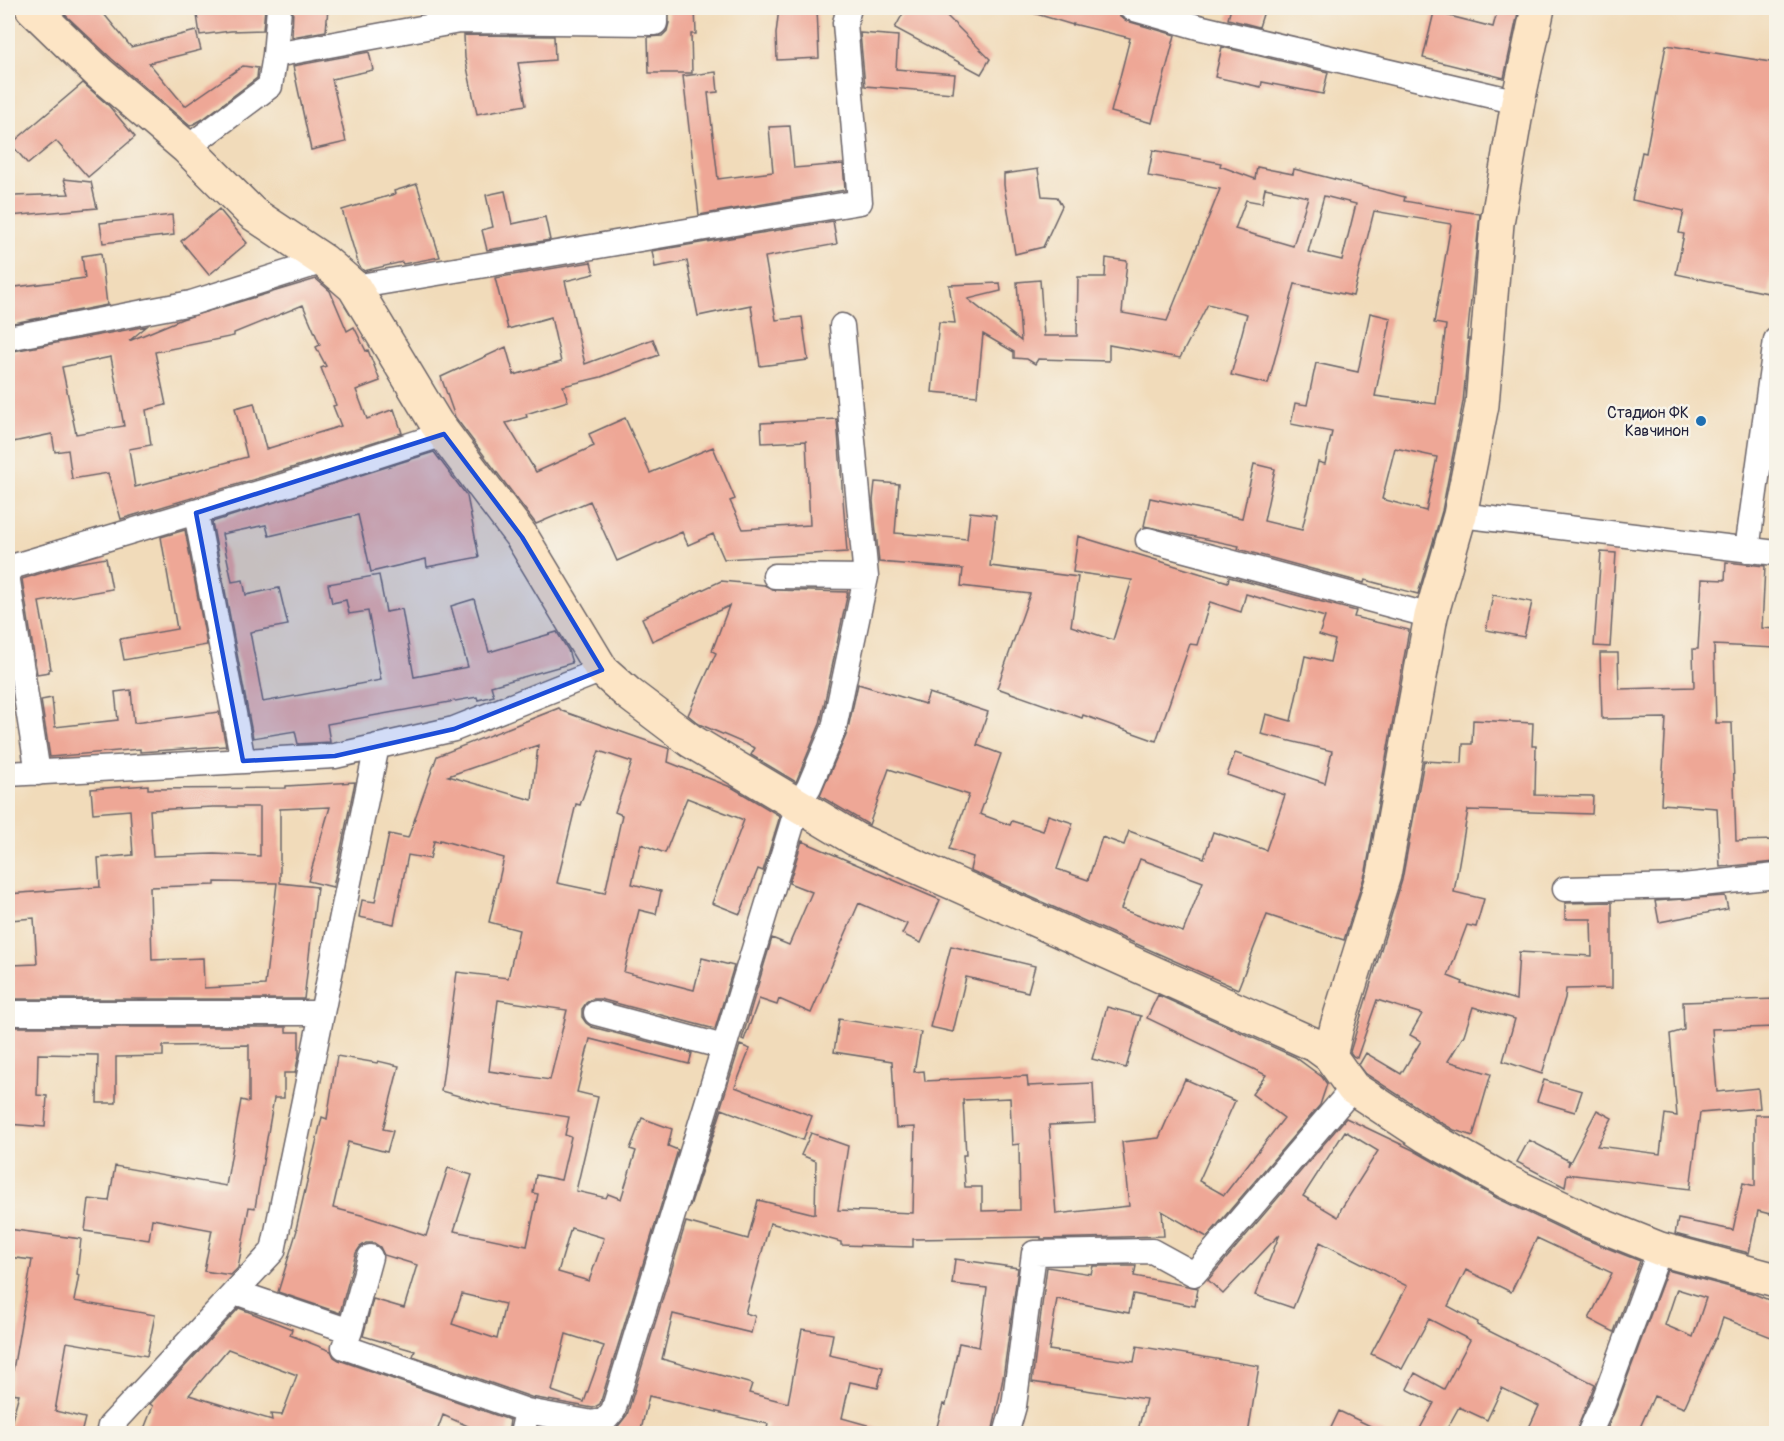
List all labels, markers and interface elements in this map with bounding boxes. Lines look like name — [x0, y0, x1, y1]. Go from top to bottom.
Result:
place label: Стадион ФК Кавчинон — [1607, 403, 1689, 441]
marker: Стадион ФК Кавчинон — [1694, 414, 1708, 428]

